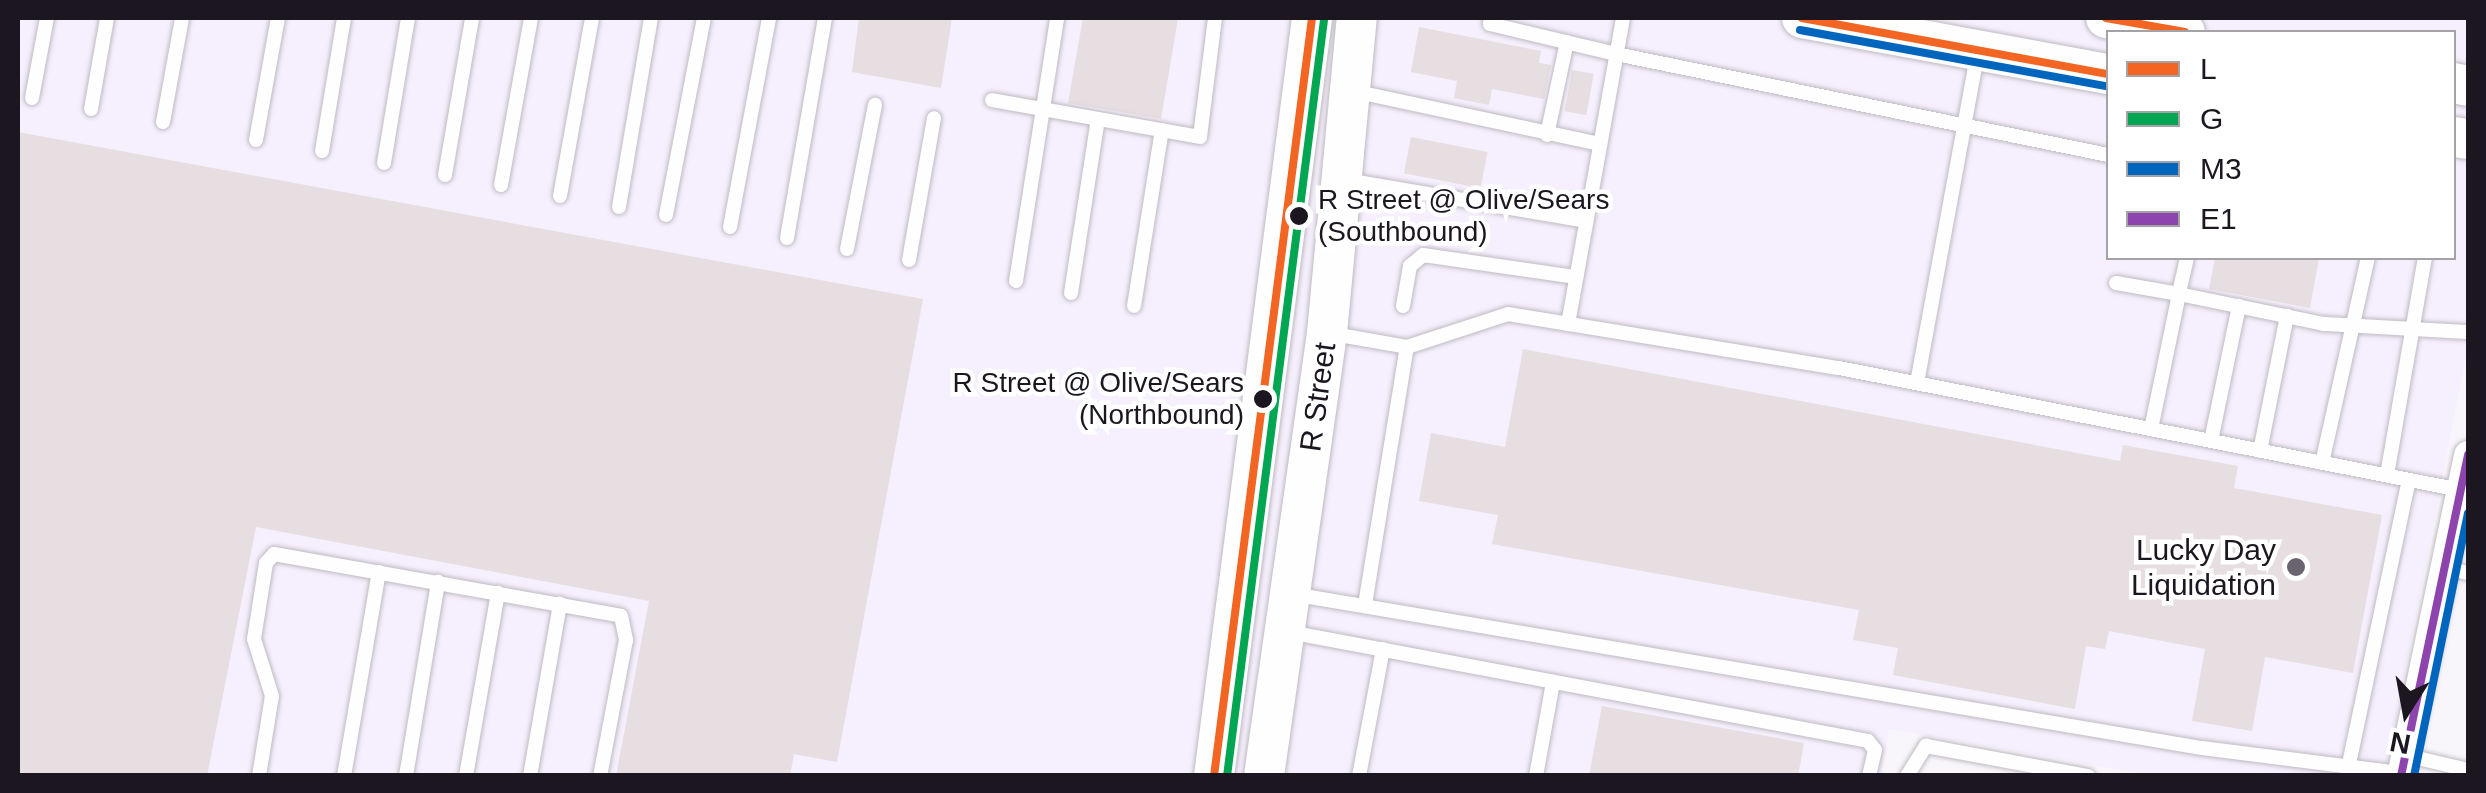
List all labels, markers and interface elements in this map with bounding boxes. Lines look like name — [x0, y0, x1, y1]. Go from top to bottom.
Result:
legend — [2106, 30, 2456, 260]
text: L — [2200, 52, 2217, 85]
text: G — [2200, 102, 2223, 135]
text: M3 — [2200, 152, 2242, 185]
place label: R Street @ Olive/Sears (Southbound) — [1318, 183, 1609, 249]
text: E1 — [2200, 202, 2237, 235]
marker: R Street @ Olive/Sears (Southbound) — [1289, 206, 1309, 226]
street label: R Street — [1293, 340, 1343, 454]
place label: R Street @ Olive/Sears (Northbound) — [953, 366, 1244, 432]
marker: R Street @ Olive/Sears (Northbound) — [1253, 389, 1273, 409]
place label: Lucky Day Liquidation — [2131, 532, 2276, 602]
marker: Lucky Day Liquidation — [2285, 556, 2307, 578]
north arrow — [2356, 663, 2456, 763]
text: N — [2387, 726, 2413, 760]

